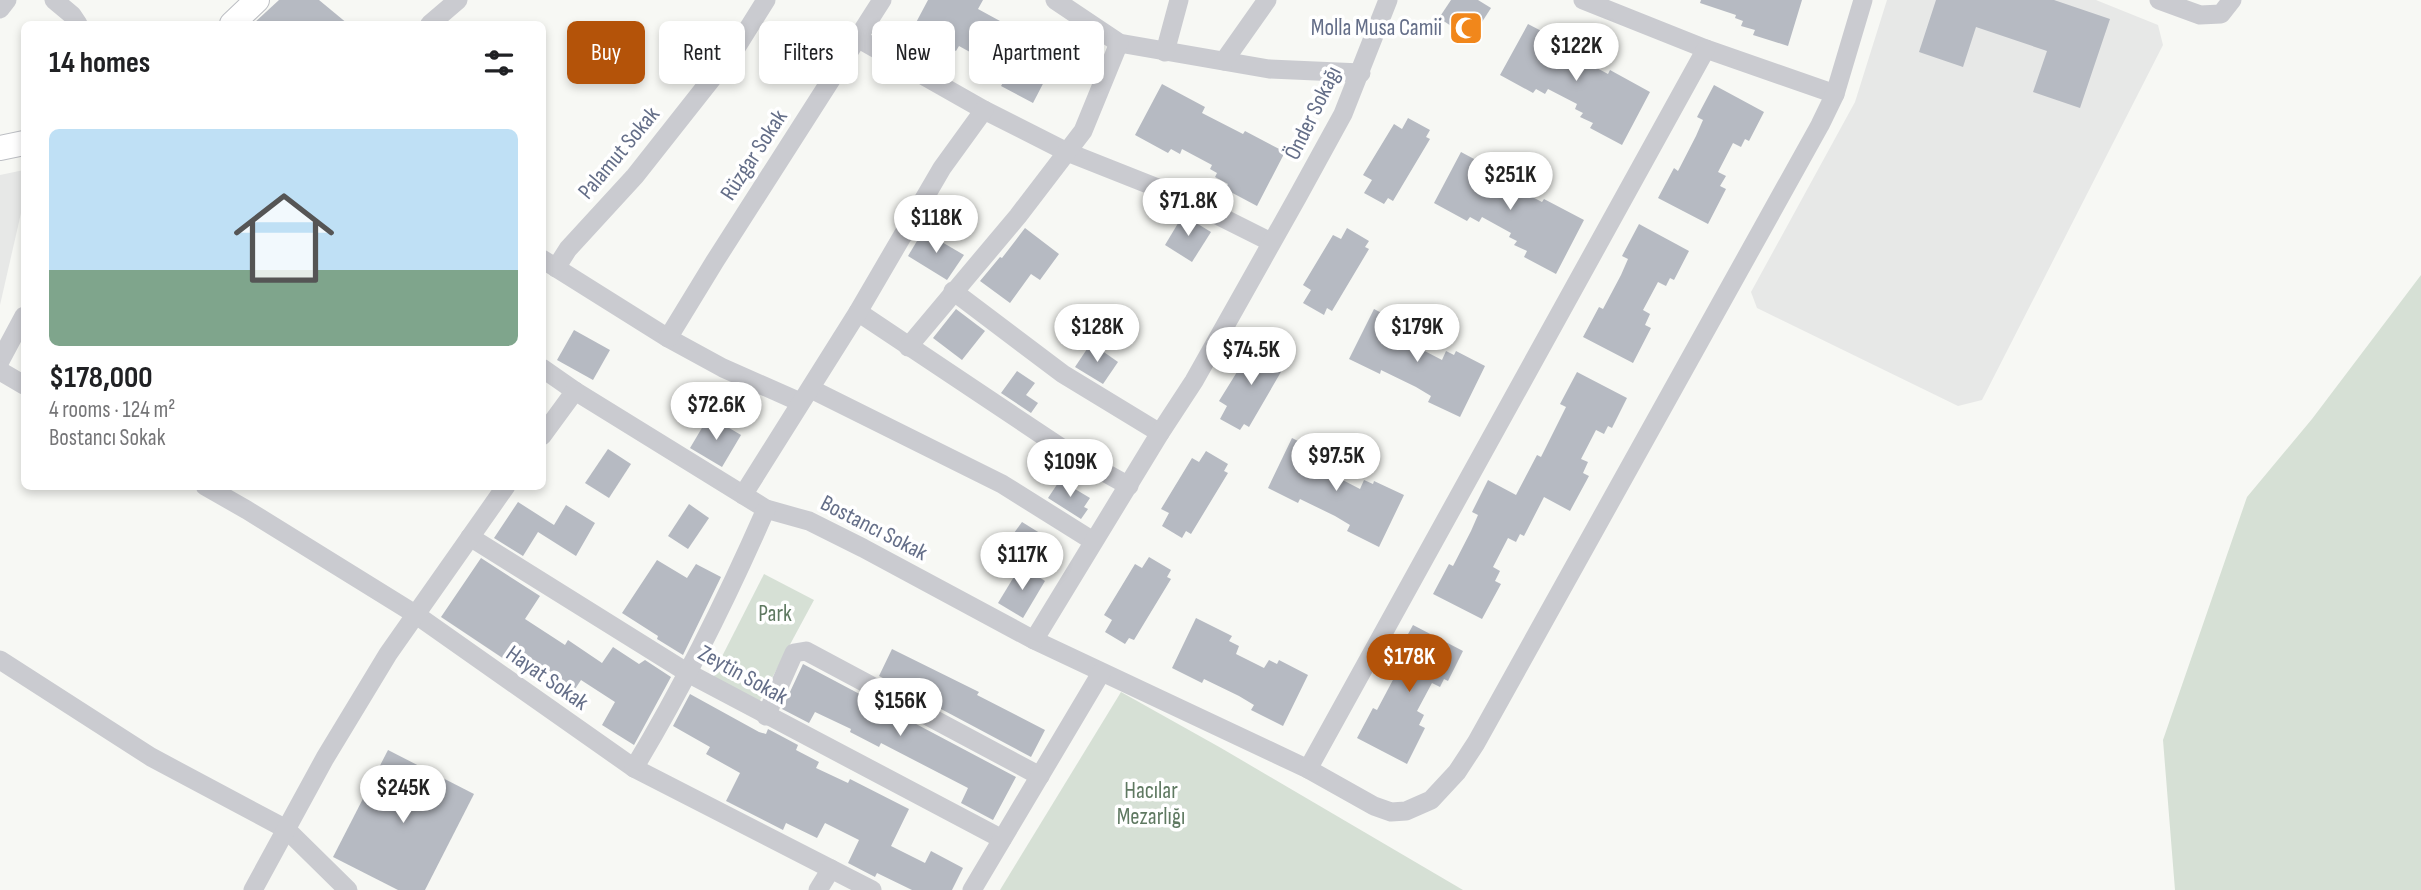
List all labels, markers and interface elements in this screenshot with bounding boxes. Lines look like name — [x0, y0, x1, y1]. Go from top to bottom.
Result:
mosque icon: Molla Musa Camii — [1447, 9, 1485, 47]
place label: Molla Musa Camii — [1311, 14, 1442, 42]
chip: Buy — [567, 21, 645, 84]
chip: Rent — [659, 21, 745, 84]
chip: Filters — [759, 21, 858, 84]
chip: New — [872, 21, 955, 84]
chip: Apartment — [969, 21, 1104, 84]
pin: $122K — [1527, 24, 1625, 83]
text: $122K — [1550, 32, 1602, 60]
icon: filters — [480, 44, 518, 82]
text: 14 homes — [49, 45, 150, 81]
street label: Önder Sokağı — [1278, 62, 1348, 164]
street label: Palamut Sokak — [572, 101, 666, 205]
street label: Rüzgar Sokak — [714, 104, 794, 206]
pin: $251K — [1461, 152, 1559, 212]
text: $251K — [1484, 161, 1536, 189]
icon: home — [221, 175, 347, 301]
pin: $71.8K — [1131, 178, 1245, 238]
text: $71.8K — [1159, 187, 1217, 215]
pin: $118K — [887, 196, 985, 255]
text: $118K — [910, 204, 962, 232]
pin: $128K — [1048, 304, 1146, 364]
pin: $179K — [1368, 304, 1466, 364]
text: $128K — [1070, 313, 1124, 341]
text: $179K — [1391, 313, 1443, 341]
pin: $74.5K — [1194, 328, 1308, 387]
text: $74.5K — [1222, 336, 1280, 364]
text: $178,000 — [49, 360, 153, 396]
pin: $72.6K — [659, 382, 773, 442]
text: $72.6K — [687, 391, 745, 419]
text: 4 rooms · 124 m² — [49, 396, 175, 424]
text: Bostancı Sokak — [49, 424, 165, 452]
pin: $97.5K — [1279, 434, 1393, 493]
pin: $109K — [1021, 440, 1119, 499]
text: $97.5K — [1307, 442, 1365, 470]
text: $109K — [1043, 448, 1097, 476]
street label: Bostancı Sokak — [816, 489, 932, 567]
pin: $117K — [973, 532, 1071, 592]
text: $117K — [996, 541, 1048, 569]
park label: Park — [758, 600, 792, 628]
pin: $178K — [1360, 634, 1458, 694]
street label: Hayat Sokak — [500, 639, 594, 717]
street label: Zeytin Sokak — [693, 639, 793, 711]
text: $178K — [1383, 643, 1435, 671]
pin: $156K — [851, 678, 949, 738]
text: $156K — [873, 687, 927, 715]
pin: $245K — [354, 766, 452, 825]
text: $245K — [376, 774, 430, 802]
park label: Hacılar Mezarlığı — [1117, 777, 1185, 831]

